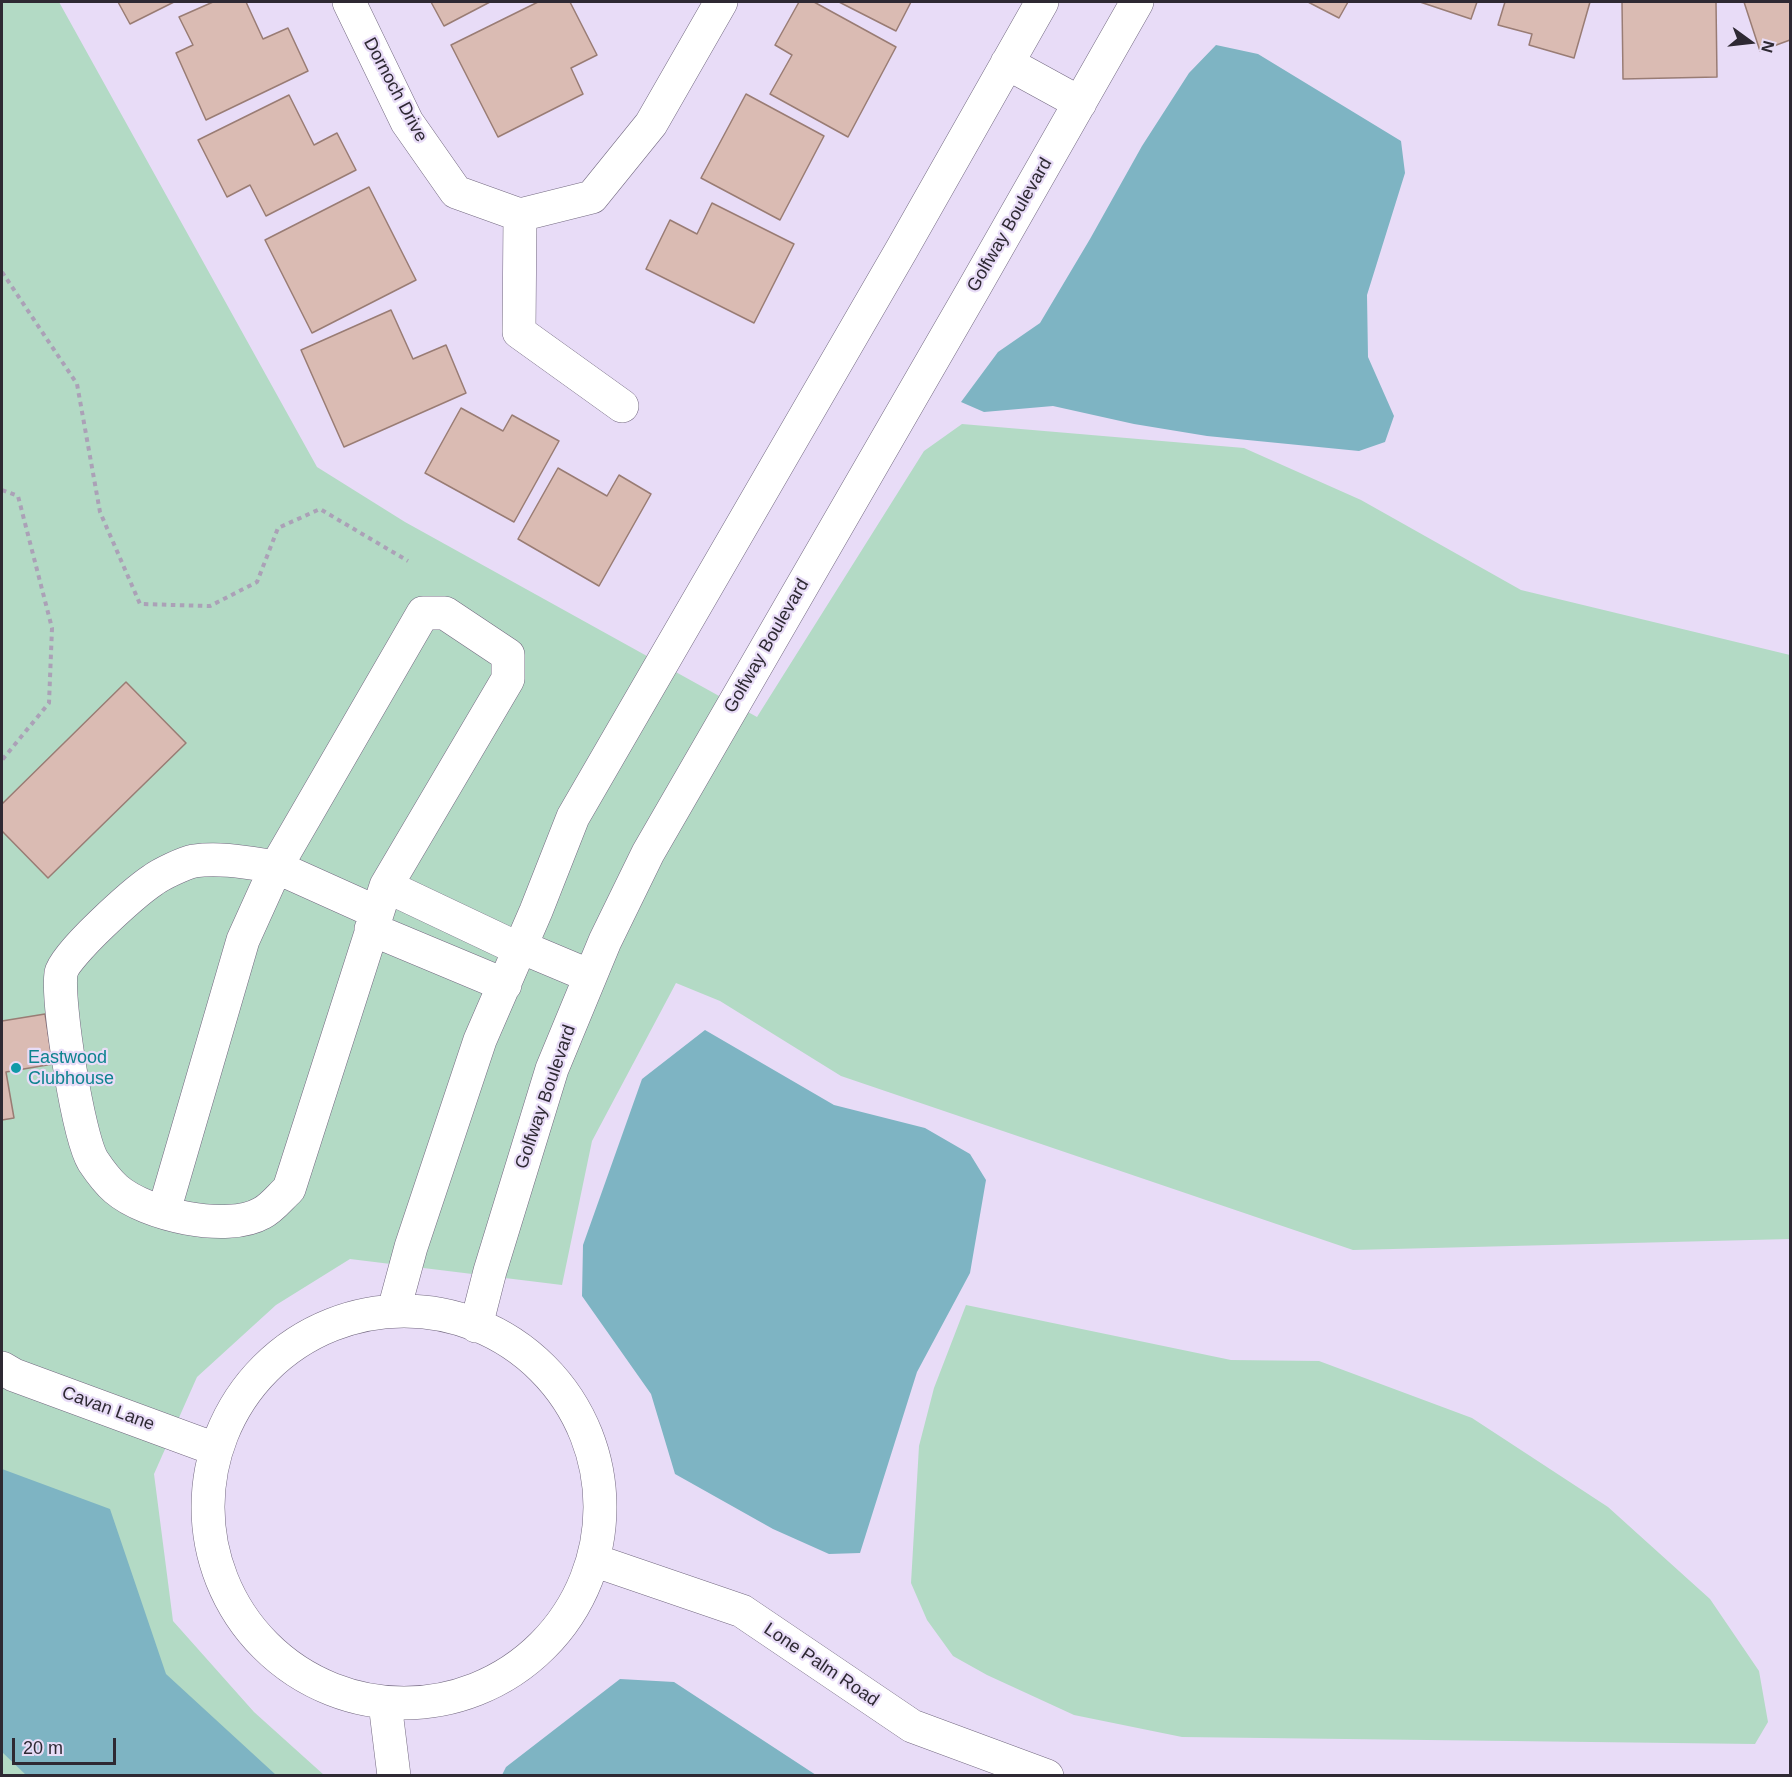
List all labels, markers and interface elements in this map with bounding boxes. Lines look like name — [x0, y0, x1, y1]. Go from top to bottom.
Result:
north arrow — [1720, 12, 1780, 72]
street label: Dornoch Drive — [358, 34, 432, 146]
text: N — [1758, 39, 1778, 55]
street label: Golfway Boulevard — [963, 154, 1057, 296]
street label: Golfway Boulevard — [720, 575, 814, 717]
street label: Golfway Boulevard — [511, 1022, 581, 1172]
place label: Eastwood Clubhouse — [28, 1047, 114, 1090]
marker: Eastwood Clubhouse — [9, 1061, 23, 1075]
street label: Cavan Lane — [59, 1382, 157, 1436]
street label: Lone Palm Road — [759, 1619, 883, 1711]
scale bar — [15, 1726, 118, 1764]
text: 20 m — [23, 1738, 63, 1758]

